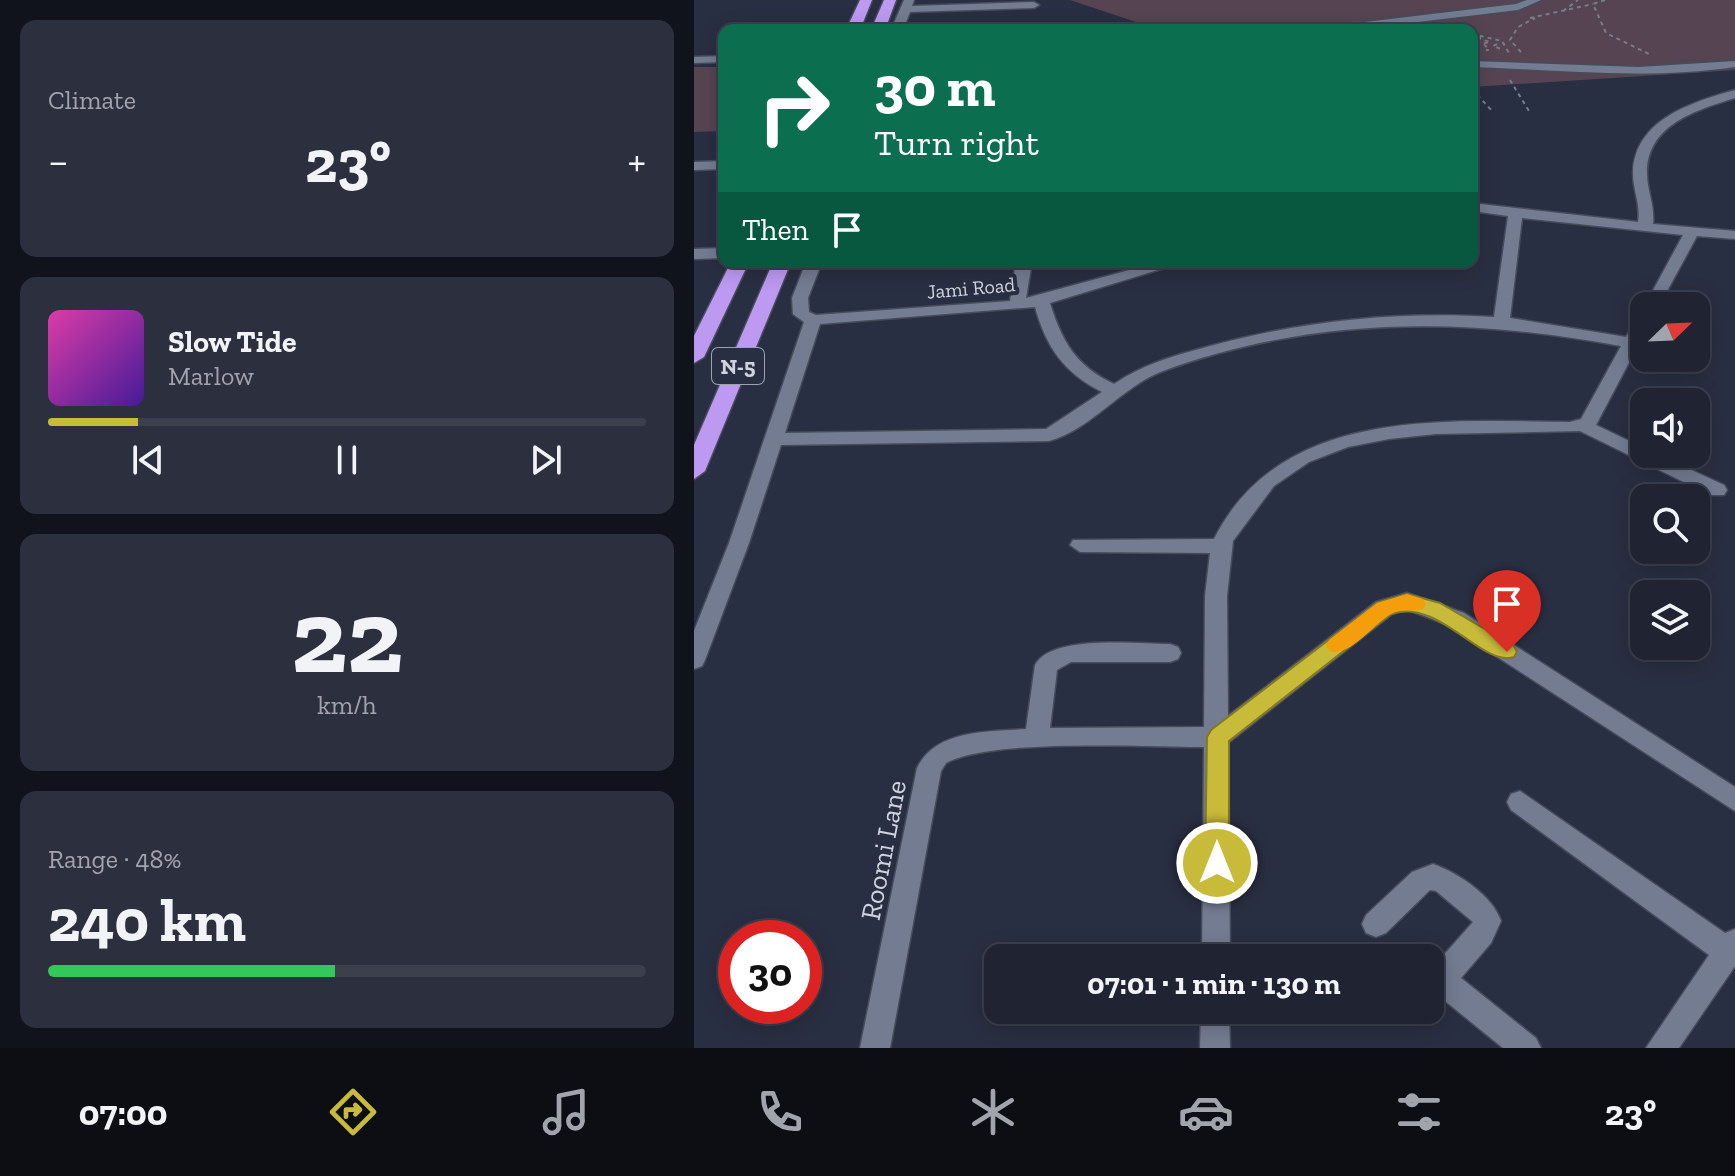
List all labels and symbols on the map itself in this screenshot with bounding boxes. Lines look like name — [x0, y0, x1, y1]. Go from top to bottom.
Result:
street label: Jami Road — [926, 272, 1016, 304]
north arrow — [1630, 292, 1710, 372]
road number: N-5 — [712, 348, 764, 384]
pin — [1473, 570, 1541, 652]
street label: Roomi Lane — [854, 777, 913, 923]
position arrow — [1175, 821, 1259, 905]
speed limit sign: 30 — [718, 920, 822, 1024]

